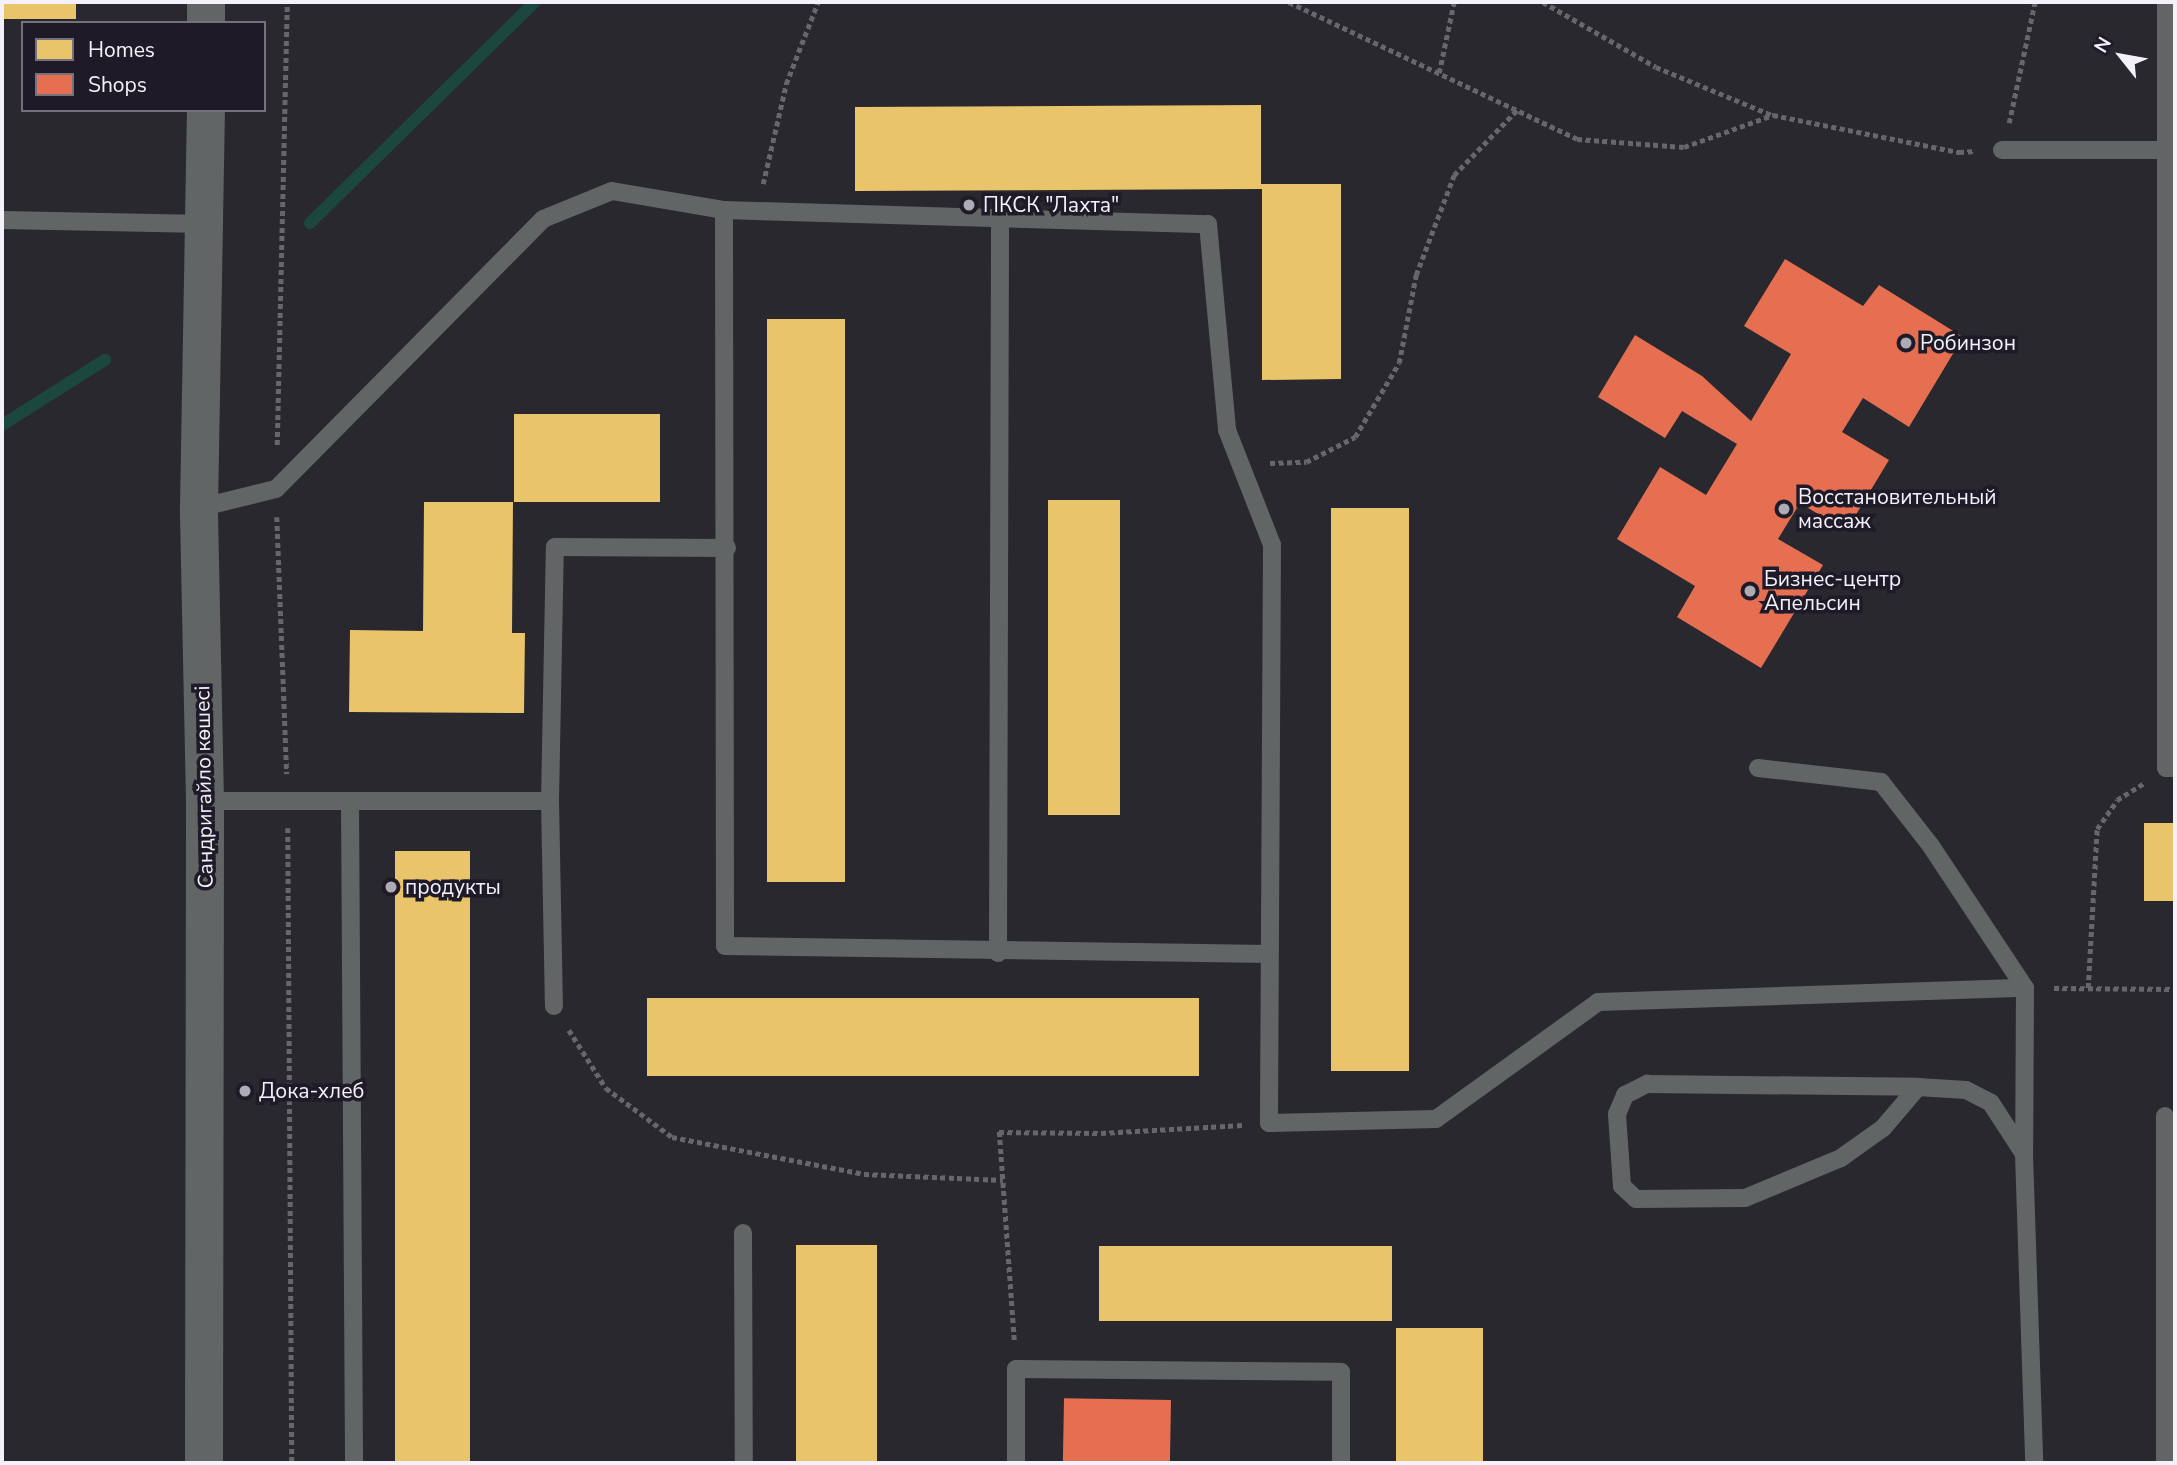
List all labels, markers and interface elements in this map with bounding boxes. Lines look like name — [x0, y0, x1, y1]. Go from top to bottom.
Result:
legend — [21, 21, 266, 112]
north arrow — [2086, 21, 2156, 91]
text: N — [2088, 32, 2118, 58]
text: Homes — [88, 36, 155, 64]
text: Shops — [88, 71, 147, 99]
place label: ПКСК "Лахта" — [983, 192, 1119, 218]
marker: ПКСК "Лахта" — [961, 197, 977, 213]
place label: Робинзон — [1920, 330, 2016, 356]
marker: Робинзон — [1898, 335, 1914, 351]
place label: Восстановительный массаж — [1798, 484, 1996, 534]
marker: Восстановительный массаж — [1776, 501, 1792, 517]
place label: Бизнес-центр Апельсин — [1764, 566, 1901, 616]
marker: Бизнес-центр Апельсин — [1742, 583, 1758, 599]
street label: Сандригайло көшесі — [190, 685, 218, 889]
place label: продукты — [405, 874, 501, 900]
marker: продукты — [383, 879, 399, 895]
place label: Дока-хлеб — [259, 1078, 364, 1104]
marker: Дока-хлеб — [237, 1083, 253, 1099]

